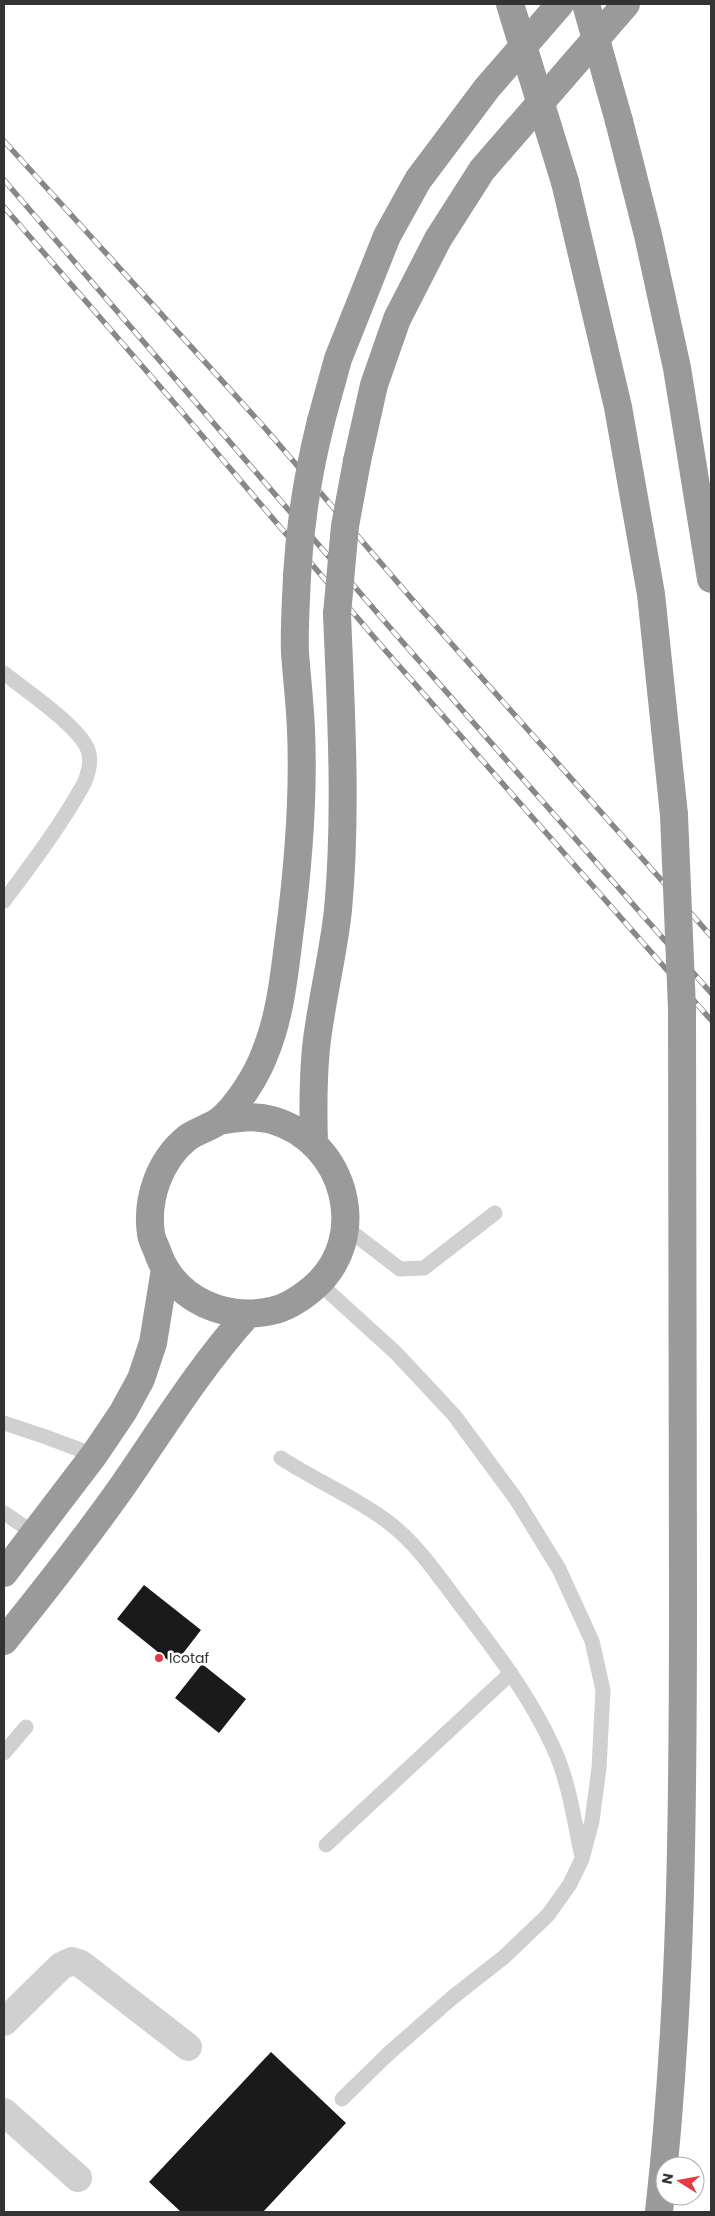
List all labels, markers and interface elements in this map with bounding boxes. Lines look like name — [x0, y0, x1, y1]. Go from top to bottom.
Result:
place label: Icotaf — [169, 1648, 209, 1668]
marker: Icotaf — [153, 1652, 165, 1664]
north arrow — [655, 2156, 705, 2206]
text: N — [656, 2171, 678, 2186]

